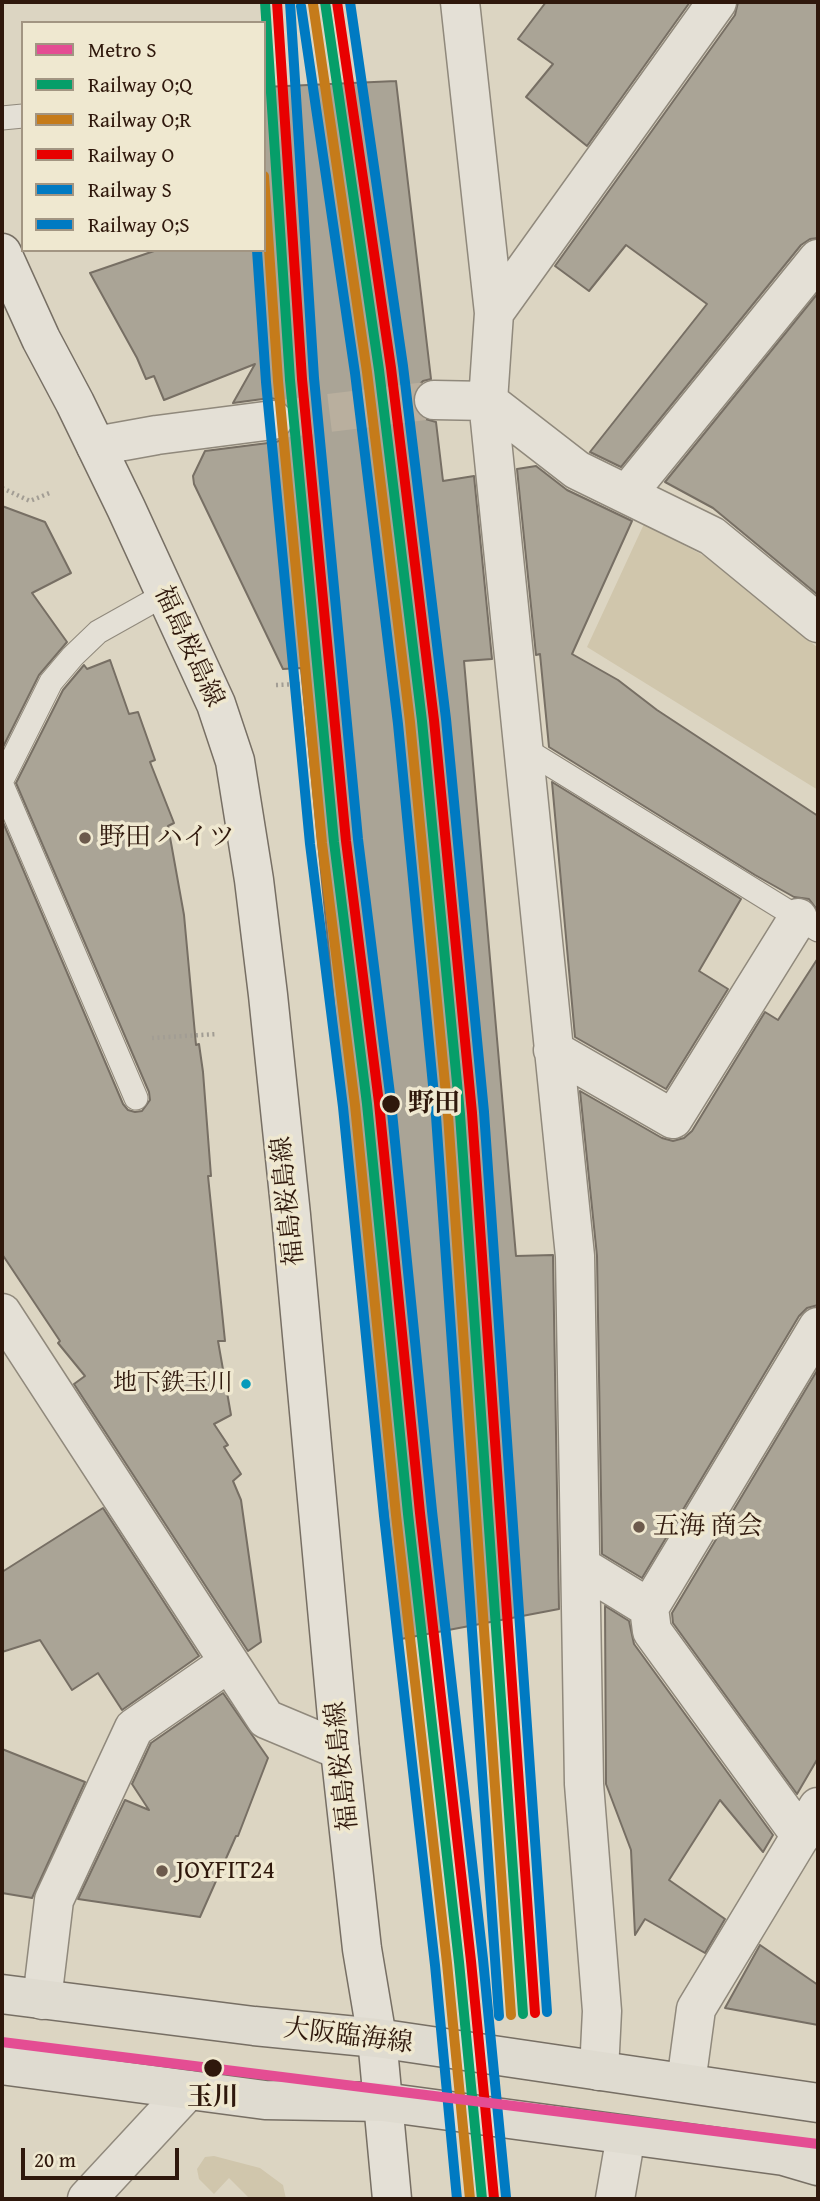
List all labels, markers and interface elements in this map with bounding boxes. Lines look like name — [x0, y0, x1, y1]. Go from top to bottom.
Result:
legend — [21, 21, 266, 252]
text: Metro S — [88, 34, 156, 65]
text: Railway O;Q — [88, 69, 192, 100]
text: Railway O;R — [88, 104, 191, 135]
text: Railway O — [88, 139, 174, 170]
text: Railway S — [88, 174, 172, 205]
text: Railway O;S — [88, 209, 190, 240]
street label: 福島桜島線 — [146, 581, 230, 713]
place label: 野田 ハイツ — [99, 822, 235, 854]
marker: 野田 ハイツ — [77, 830, 93, 846]
place label: 野田 — [408, 1088, 460, 1120]
marker: 野田 — [380, 1093, 402, 1115]
street label: 福島桜島線 — [267, 1135, 311, 1267]
place label: 地下鉄玉川 — [113, 1370, 233, 1398]
marker: 地下鉄玉川 — [239, 1377, 253, 1391]
place label: 五海 商会 — [653, 1511, 763, 1543]
marker: 五海 商会 — [631, 1519, 647, 1535]
street label: 福島桜島線 — [321, 1700, 365, 1832]
place label: JOYFIT24 — [176, 1855, 275, 1887]
marker: JOYFIT24 — [154, 1863, 170, 1879]
street label: 大阪臨海線 — [282, 2014, 414, 2060]
marker: 玉川 — [202, 2057, 224, 2079]
place label: 玉川 — [187, 2082, 239, 2114]
scale bar — [24, 2134, 182, 2178]
text: 20 m — [34, 2144, 76, 2175]

